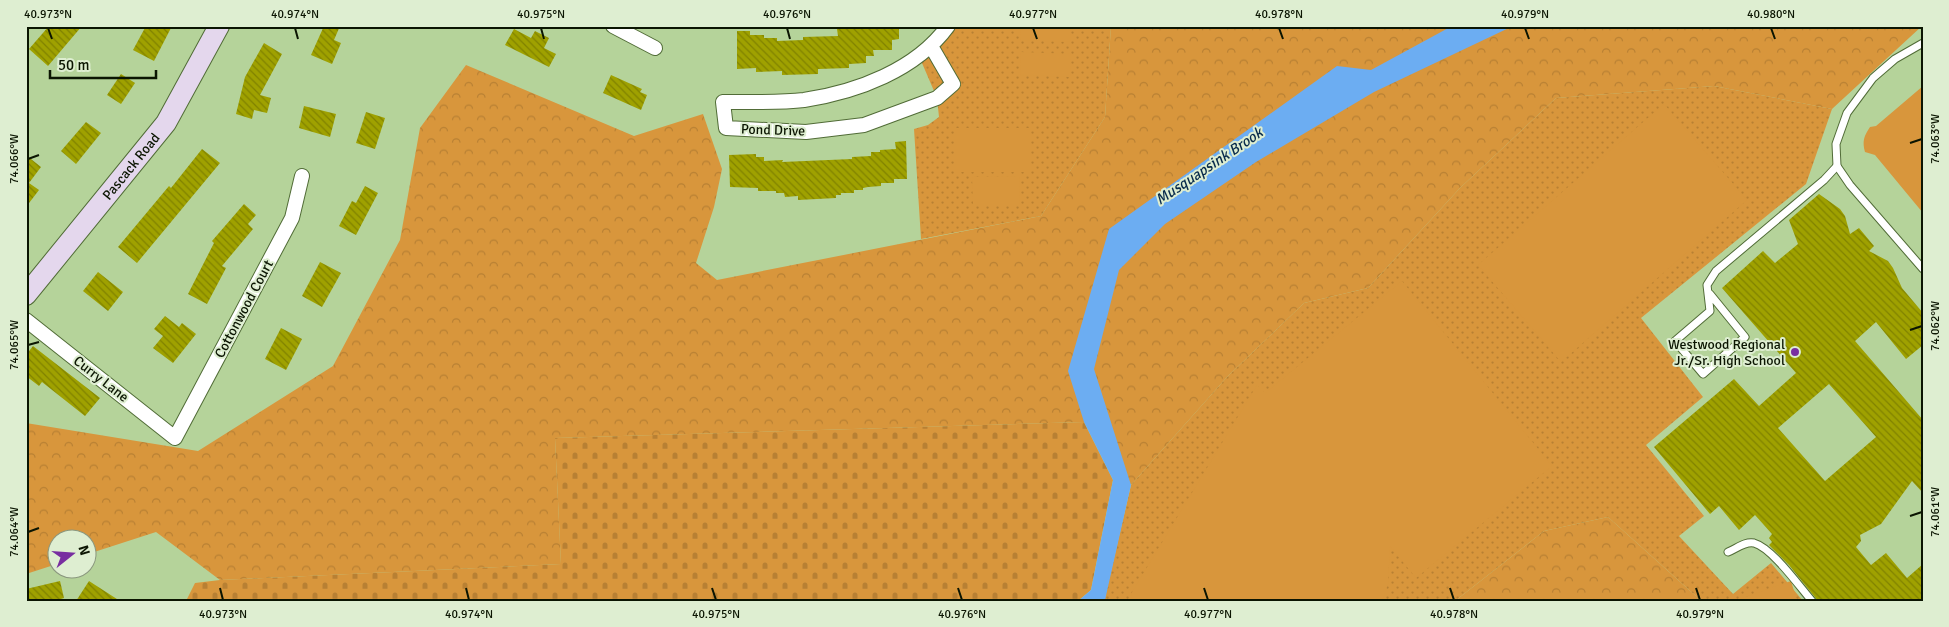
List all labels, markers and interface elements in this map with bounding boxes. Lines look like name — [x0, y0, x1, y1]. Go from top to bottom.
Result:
text: 40.973°N — [24, 7, 72, 22]
text: 40.974°N — [271, 7, 319, 22]
text: 40.975°N — [517, 7, 565, 22]
text: 40.976°N — [763, 7, 811, 22]
text: 40.977°N — [1009, 7, 1057, 22]
text: 40.978°N — [1255, 7, 1303, 22]
text: 40.979°N — [1501, 7, 1549, 22]
text: 40.980°N — [1747, 7, 1795, 22]
scale bar — [50, 48, 156, 80]
text: 50 m — [58, 56, 89, 74]
text: 74.063°W — [1928, 114, 1943, 164]
street label: Pond Drive — [741, 120, 805, 140]
water label: Musquapsink Brook — [1152, 123, 1267, 209]
street label: Pascack Road — [99, 129, 163, 203]
text: 74.066°W — [7, 134, 22, 184]
street label: Cottonwood Court — [211, 257, 277, 361]
text: 74.062°W — [1928, 301, 1943, 351]
text: 74.065°W — [7, 320, 22, 370]
place label: Westwood Regional Jr./Sr. High School — [1668, 336, 1785, 369]
marker: Westwood Regional Jr./Sr. High School — [1789, 346, 1801, 358]
street label: Curry Lane — [70, 352, 132, 406]
text: 74.061°W — [1928, 487, 1943, 537]
text: 74.064°W — [7, 507, 22, 557]
north arrow — [48, 530, 98, 580]
text: N — [74, 543, 94, 557]
text: 40.973°N — [199, 607, 247, 622]
text: 40.974°N — [445, 607, 493, 622]
text: 40.975°N — [692, 607, 740, 622]
text: 40.976°N — [938, 607, 986, 622]
text: 40.977°N — [1184, 607, 1232, 622]
text: 40.978°N — [1430, 607, 1478, 622]
text: 40.979°N — [1676, 607, 1724, 622]

